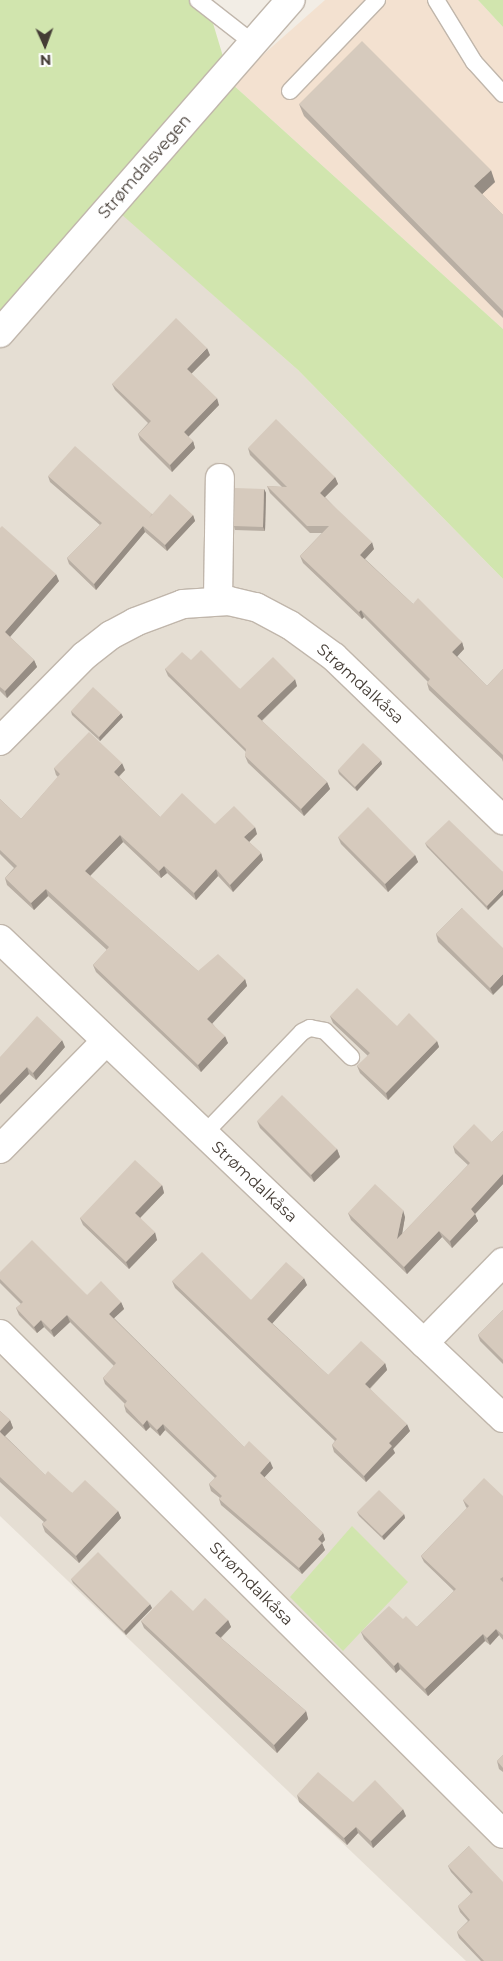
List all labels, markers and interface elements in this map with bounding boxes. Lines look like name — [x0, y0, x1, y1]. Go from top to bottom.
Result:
north arrow — [20, 20, 70, 70]
text: N — [40, 51, 51, 69]
street label: Strømdalsvegen — [95, 111, 195, 223]
street label: Strømdalkåsa — [313, 640, 407, 728]
street label: Strømdalkåsa — [207, 1137, 301, 1227]
street label: Strømdalkåsa — [205, 1538, 297, 1630]

